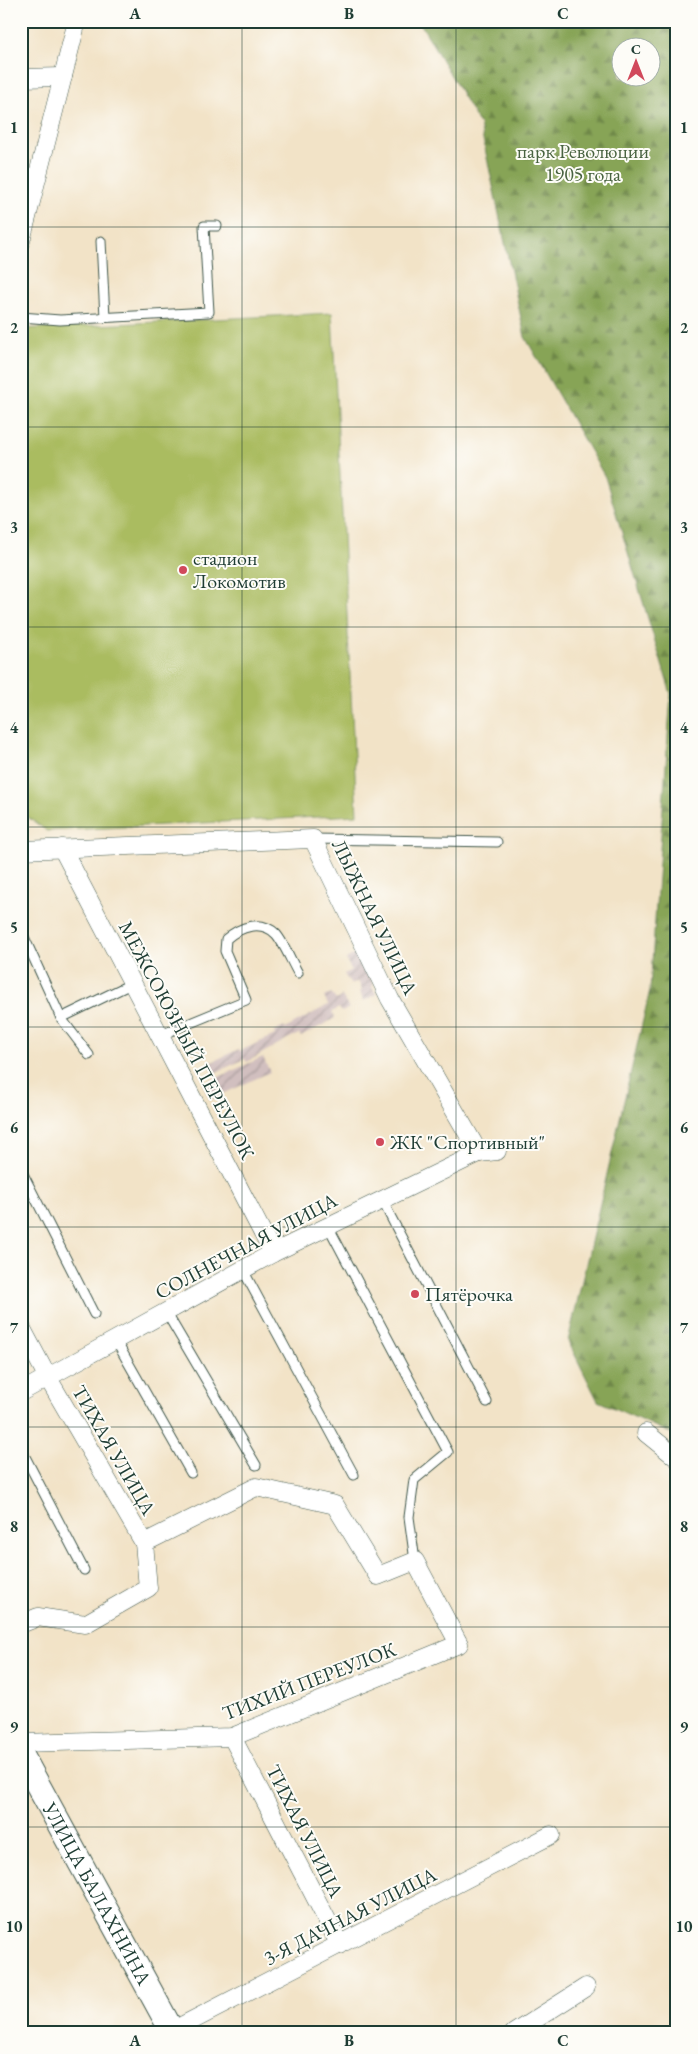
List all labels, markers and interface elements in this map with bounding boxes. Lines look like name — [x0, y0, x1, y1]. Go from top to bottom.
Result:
text: A — [128, 3, 141, 24]
text: B — [344, 3, 354, 24]
text: C — [557, 3, 569, 24]
north arrow — [610, 38, 660, 88]
text: С — [631, 40, 641, 58]
text: 1 — [10, 117, 18, 138]
text: 1 — [680, 117, 688, 138]
park label: парк Революции 1905 года — [517, 138, 649, 187]
text: 2 — [10, 317, 19, 338]
text: 2 — [680, 317, 689, 338]
text: 3 — [10, 517, 18, 538]
text: 3 — [680, 517, 688, 538]
place label: стадион Локомотив — [193, 545, 286, 594]
marker: стадион Локомотив — [177, 564, 189, 576]
text: 4 — [10, 717, 19, 738]
text: 4 — [680, 717, 689, 738]
street label: ЛЫЖНАЯ УЛИЦА — [326, 835, 424, 999]
street label: МЕЖСОЮЗНЫЙ ПЕРЕУЛОК — [113, 916, 261, 1164]
text: 5 — [10, 917, 18, 938]
text: 5 — [680, 917, 688, 938]
text: 6 — [10, 1117, 19, 1138]
text: 6 — [680, 1117, 689, 1138]
place label: ЖК "Спортивный" — [389, 1129, 545, 1155]
marker: ЖК "Спортивный" — [374, 1136, 386, 1148]
street label: СОЛНЕЧНАЯ УЛИЦА — [150, 1187, 342, 1305]
place label: Пятёрочка — [425, 1281, 513, 1307]
marker: Пятёрочка — [409, 1288, 421, 1300]
text: 7 — [10, 1317, 19, 1338]
text: 7 — [680, 1317, 689, 1338]
street label: ТИХАЯ УЛИЦА — [66, 1380, 162, 1520]
text: 8 — [10, 1516, 18, 1537]
text: 8 — [680, 1516, 688, 1537]
street label: ТИХИЙ ПЕРЕУЛОК — [218, 1636, 400, 1726]
text: 9 — [10, 1716, 19, 1737]
text: 9 — [680, 1716, 689, 1737]
street label: ТИХАЯ УЛИЦА — [260, 1760, 350, 1902]
street label: УЛИЦА БАЛАХНИНА — [36, 1797, 157, 1990]
street label: 3-Я ДАЧНАЯ УЛИЦА — [259, 1861, 441, 1971]
text: 10 — [6, 1916, 23, 1937]
text: 10 — [676, 1916, 693, 1937]
text: A — [128, 2030, 141, 2051]
text: B — [344, 2030, 354, 2051]
text: C — [557, 2030, 569, 2051]

